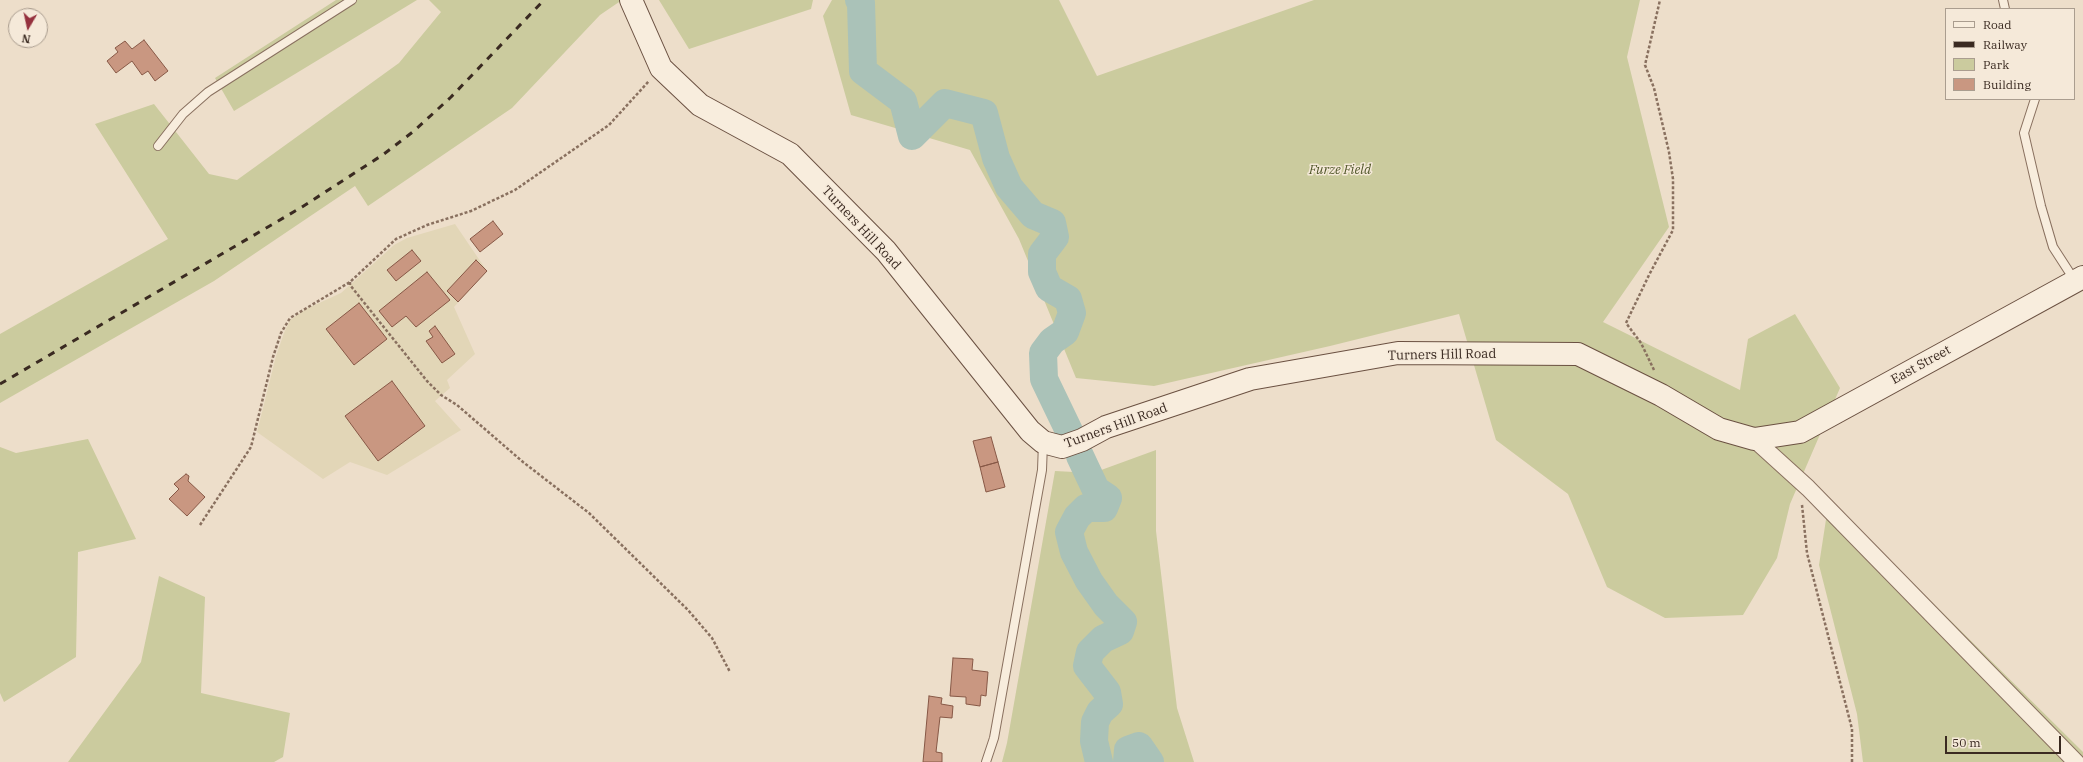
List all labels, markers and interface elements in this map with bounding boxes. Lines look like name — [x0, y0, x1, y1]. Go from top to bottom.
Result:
north arrow — [8, 8, 48, 48]
legend — [1945, 8, 2075, 100]
text: Road — [1983, 17, 2012, 32]
text: N — [21, 31, 32, 46]
text: Railway — [1983, 37, 2027, 52]
text: Park — [1983, 57, 2009, 72]
text: Building — [1983, 77, 2031, 92]
park label: Furze Field — [1309, 162, 1371, 178]
street label: Turners Hill Road — [818, 183, 904, 273]
street label: East Street — [1888, 342, 1954, 388]
street label: Turners Hill Road — [1388, 346, 1496, 364]
street label: Turners Hill Road — [1062, 400, 1170, 452]
scale bar — [1947, 728, 2063, 754]
text: 50 m — [1952, 735, 1981, 750]

